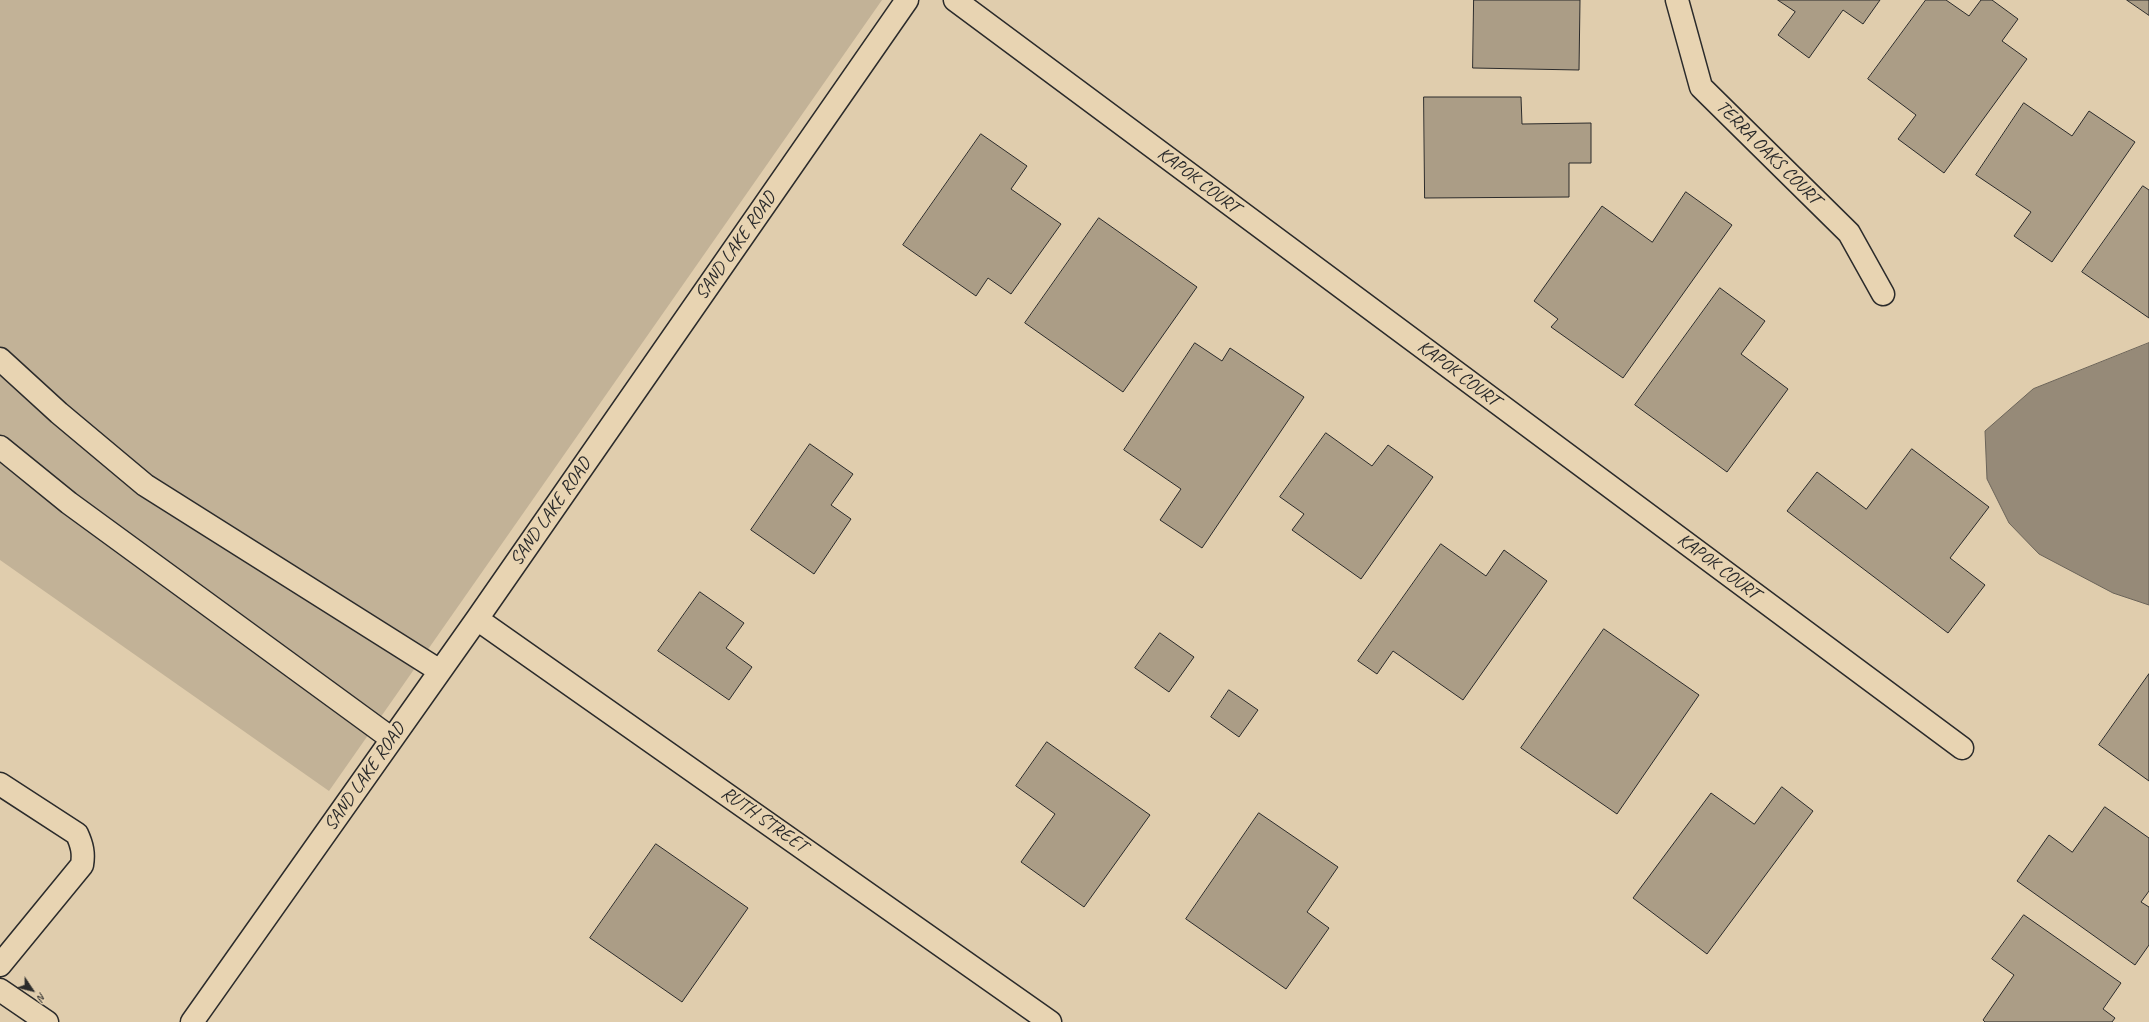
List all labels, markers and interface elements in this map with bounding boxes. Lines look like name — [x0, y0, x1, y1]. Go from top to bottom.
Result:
street label: TERRA OAKS COURT — [1711, 96, 1825, 210]
street label: KAPOK COURT — [1153, 143, 1243, 219]
street label: SAND LAKE ROAD — [690, 188, 782, 304]
street label: KAPOK COURT — [1413, 336, 1503, 412]
street label: SAND LAKE ROAD — [505, 454, 597, 570]
street label: KAPOK COURT — [1673, 529, 1763, 605]
street label: SAND LAKE ROAD — [319, 719, 411, 835]
street label: RUTH STREET — [717, 782, 811, 858]
north arrow — [12, 970, 52, 1010]
text: N — [34, 990, 50, 1004]

